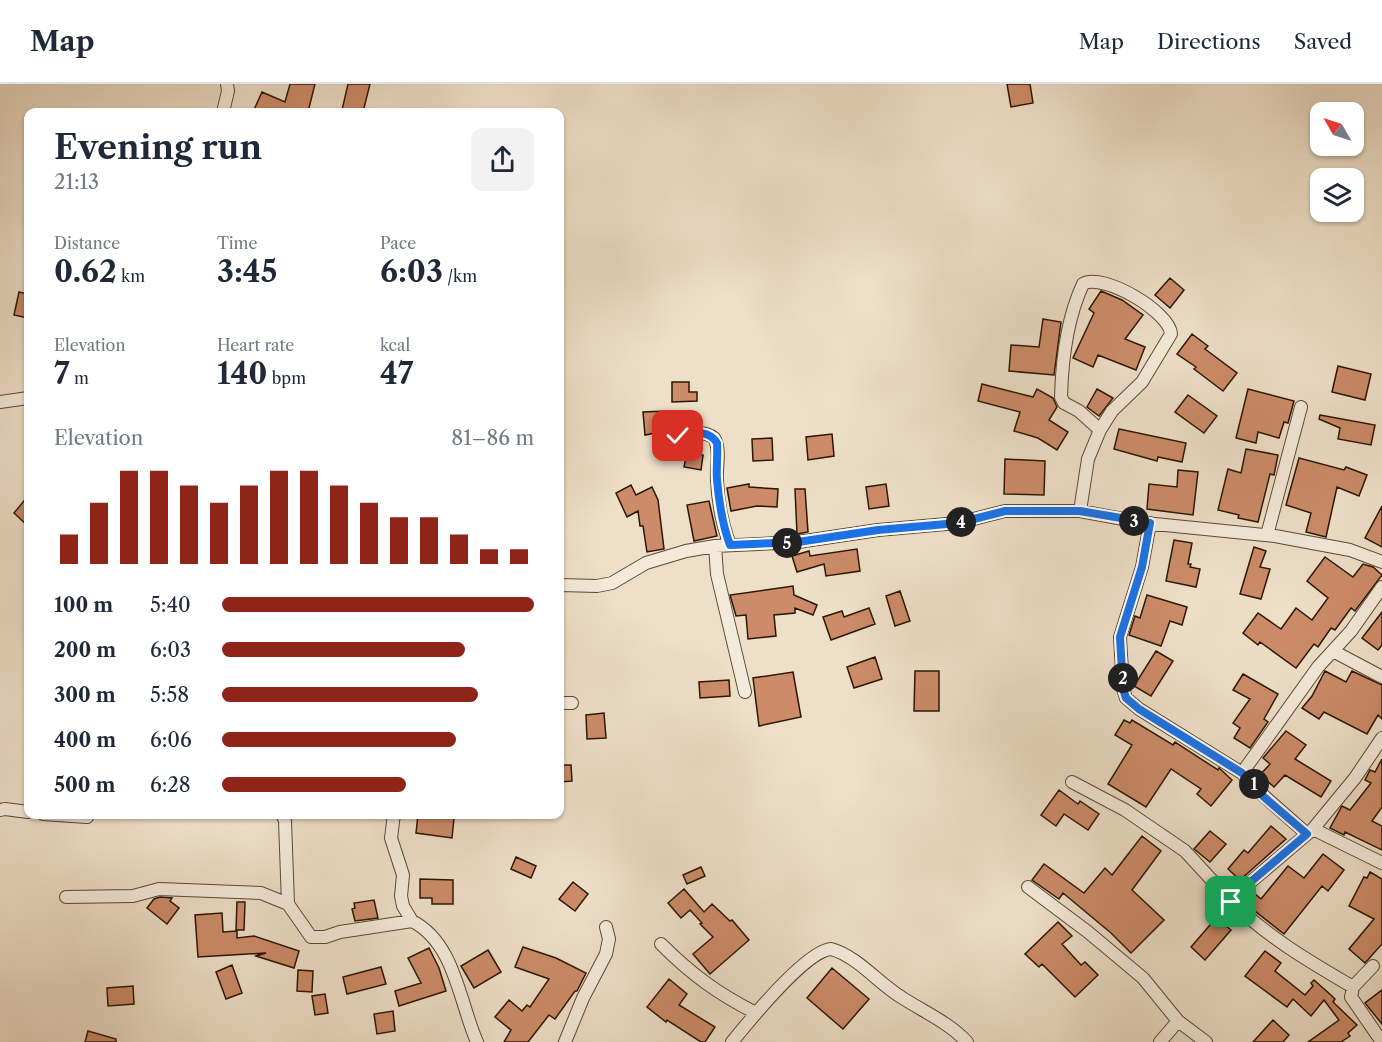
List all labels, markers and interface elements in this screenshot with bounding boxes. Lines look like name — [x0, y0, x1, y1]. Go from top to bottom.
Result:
text: Map — [30, 24, 94, 58]
text: Map — [1079, 29, 1124, 54]
text: Directions — [1157, 29, 1261, 54]
text: Saved — [1294, 29, 1352, 54]
north arrow — [1310, 102, 1364, 156]
map controls — [1310, 102, 1364, 222]
text: Evening run — [54, 127, 262, 168]
button: share — [471, 128, 534, 191]
button: layers — [1310, 168, 1364, 222]
text: 21:13 — [54, 170, 99, 194]
text: Distance — [54, 233, 120, 253]
text: Time — [217, 233, 257, 253]
text: Pace — [380, 233, 416, 253]
text: 0.62 — [54, 253, 117, 290]
text: 3:45 — [217, 253, 277, 290]
text: 6:03 — [380, 253, 443, 290]
text: km — [117, 266, 145, 286]
text: /km — [443, 266, 477, 286]
text: Elevation — [54, 335, 125, 355]
text: Heart rate — [217, 335, 294, 355]
text: kcal — [380, 335, 410, 355]
text: 7 — [54, 355, 70, 392]
text: 140 — [217, 355, 267, 392]
text: 47 — [380, 355, 413, 392]
text: m — [70, 368, 89, 388]
text: bpm — [267, 368, 306, 388]
pin — [652, 410, 703, 461]
icon: check — [661, 419, 694, 452]
text: Elevation — [54, 426, 143, 450]
text: 81–86 m — [451, 426, 534, 450]
pin: 3 — [1119, 506, 1149, 536]
pin: 4 — [946, 507, 976, 537]
text: 3 — [1129, 511, 1139, 531]
text: 4 — [956, 512, 966, 532]
pin: 5 — [772, 528, 802, 558]
text: 5 — [783, 533, 791, 553]
text: 100 m — [54, 593, 113, 617]
text: 5:40 — [150, 593, 191, 617]
text: 200 m — [54, 638, 116, 662]
text: 6:03 — [150, 638, 191, 662]
pin: 2 — [1108, 663, 1138, 693]
text: 2 — [1118, 668, 1128, 688]
text: 300 m — [54, 683, 116, 707]
text: 5:58 — [150, 683, 189, 707]
text: 400 m — [54, 728, 116, 752]
text: 6:06 — [150, 728, 192, 752]
pin: 1 — [1239, 769, 1269, 799]
text: 500 m — [54, 773, 115, 797]
text: 6:28 — [150, 773, 191, 797]
text: 1 — [1250, 774, 1258, 794]
pin — [1205, 876, 1256, 927]
icon: arrive — [1214, 885, 1247, 918]

